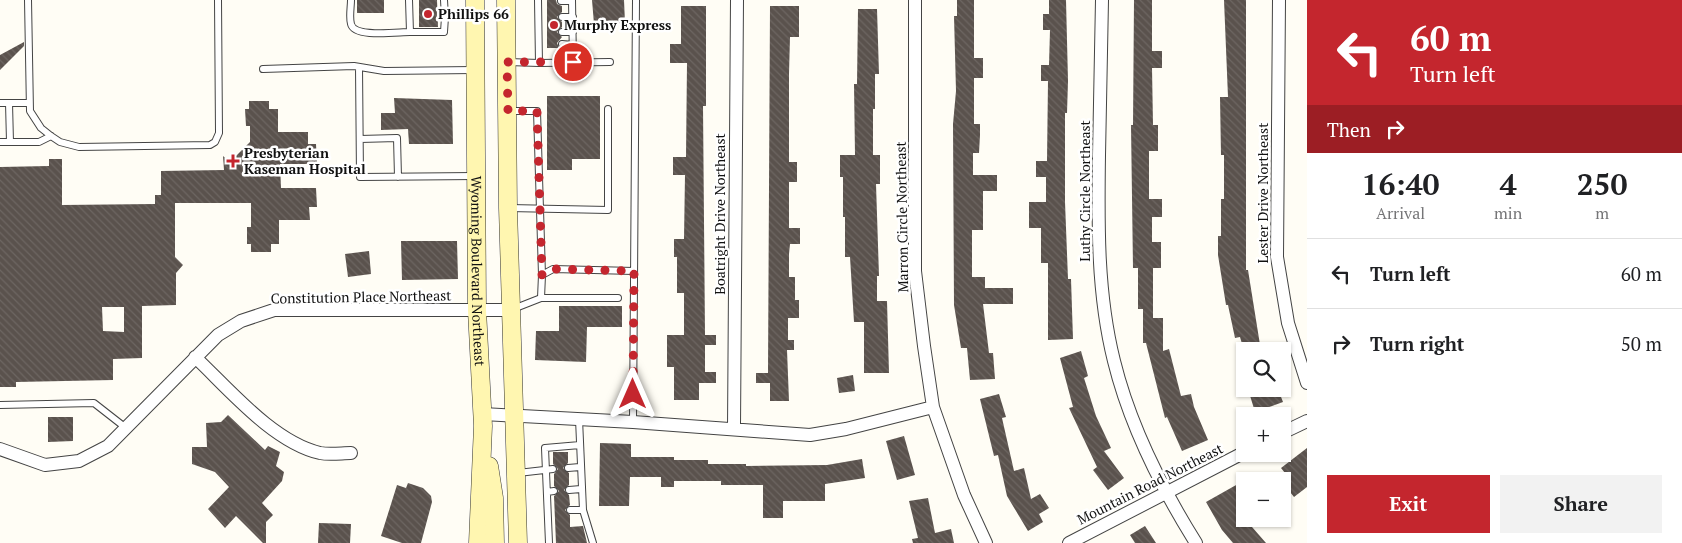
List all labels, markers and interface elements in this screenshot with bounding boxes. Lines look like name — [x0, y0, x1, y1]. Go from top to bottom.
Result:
place label: Phillips 66 — [438, 4, 509, 23]
marker: Phillips 66 — [422, 8, 434, 20]
place label: Murphy Express — [564, 15, 671, 34]
text: 60 m — [1410, 15, 1491, 61]
marker: Murphy Express — [548, 19, 560, 31]
icon: left — [1327, 20, 1392, 85]
pin — [552, 41, 594, 83]
icon: arrive — [559, 48, 587, 76]
text: Turn left — [1410, 59, 1496, 88]
icon: right — [1381, 115, 1409, 143]
text: Then — [1327, 117, 1371, 142]
street label: Luthy Circle Northeast — [1075, 119, 1094, 262]
street label: Lester Drive Northeast — [1253, 122, 1272, 263]
street label: Boatright Drive Northeast — [710, 133, 729, 295]
street label: Marron Circle Northeast — [891, 140, 912, 293]
place label: Presbyterian Kaseman Hospital — [244, 143, 366, 178]
marker: Presbyterian Kaseman Hospital — [226, 154, 240, 168]
text: 16:40 — [1361, 164, 1440, 204]
text: 4 — [1500, 164, 1517, 204]
text: 250 — [1577, 164, 1628, 204]
street label: Wyoming Boulevard Northeast — [467, 176, 490, 368]
text: Arrival — [1376, 202, 1425, 224]
text: min — [1494, 202, 1522, 224]
text: m — [1595, 202, 1609, 224]
icon: left — [1327, 260, 1355, 288]
text: Turn left — [1370, 261, 1451, 286]
text: 60 m — [1621, 261, 1662, 286]
street label: Constitution Place Northeast — [270, 285, 452, 308]
icon: right — [1327, 330, 1355, 358]
text: Turn right — [1370, 331, 1464, 356]
text: 50 m — [1621, 331, 1662, 356]
map controls — [1236, 342, 1291, 527]
button: search — [1236, 342, 1291, 397]
position arrow — [606, 367, 658, 419]
button: + — [1236, 407, 1291, 462]
street label: Mountain Road Northeast — [1074, 438, 1227, 529]
button: − — [1236, 472, 1291, 527]
button: Exit — [1327, 475, 1490, 533]
button: Share — [1500, 475, 1662, 533]

